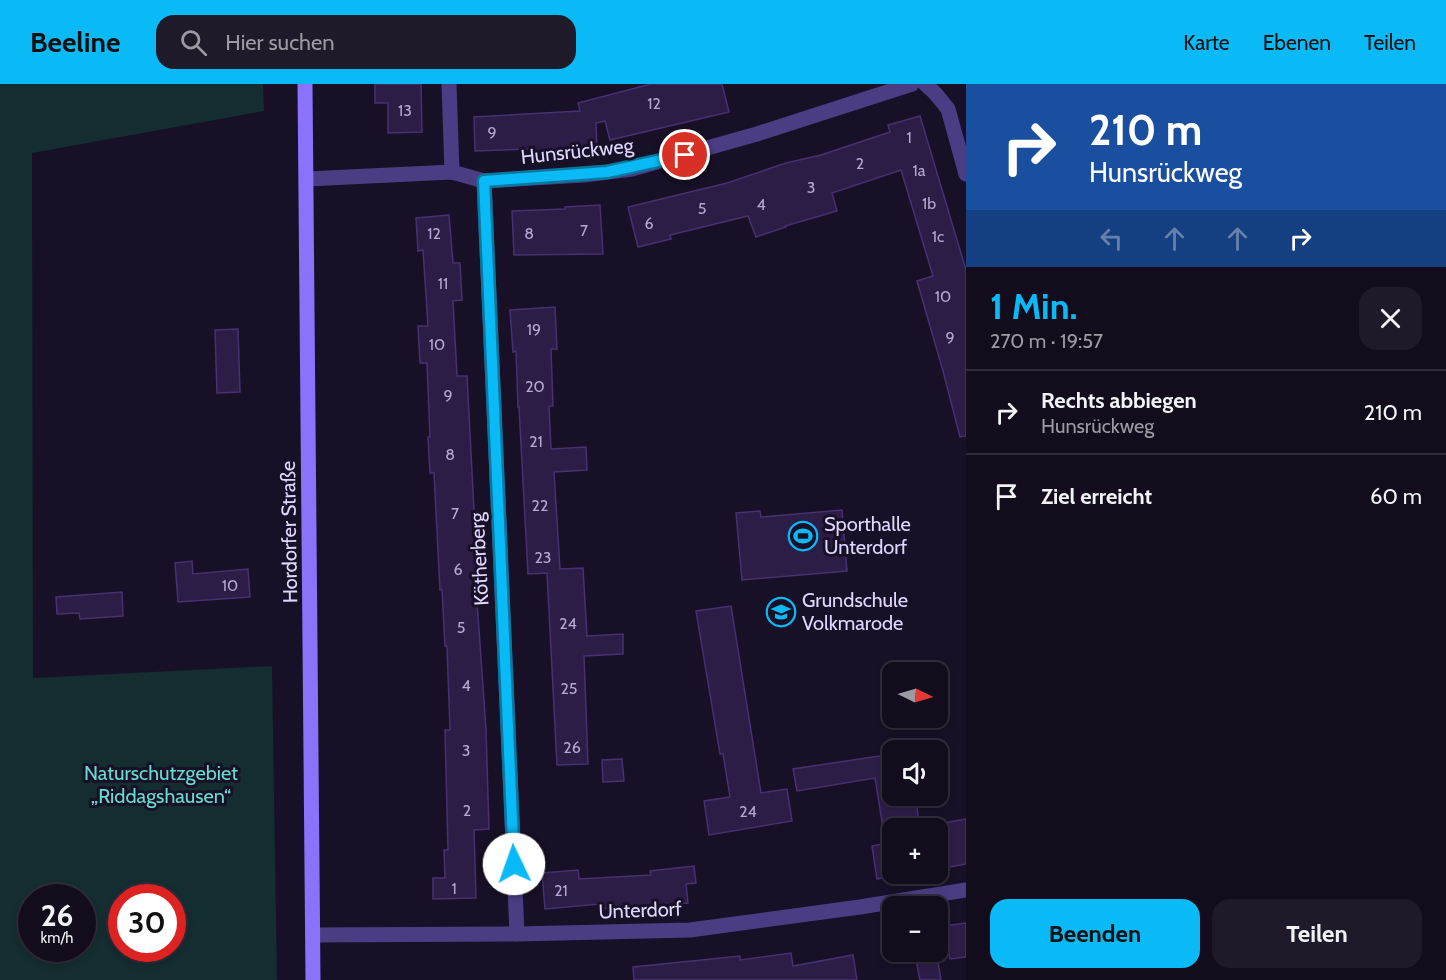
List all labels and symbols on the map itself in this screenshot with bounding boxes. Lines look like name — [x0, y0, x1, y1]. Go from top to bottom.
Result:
house number: 12 — [647, 94, 661, 113]
house number: 13 — [398, 101, 412, 120]
house number: 9 — [487, 123, 497, 142]
house number: 1 — [906, 128, 912, 147]
pin — [659, 129, 710, 180]
street label: Hunsrückweg — [519, 133, 636, 169]
house number: 2 — [856, 154, 864, 173]
house number: 1a — [913, 161, 926, 180]
house number: 3 — [807, 178, 815, 197]
house number: 1b — [922, 194, 936, 213]
house number: 4 — [756, 195, 766, 214]
house number: 5 — [698, 199, 706, 218]
house number: 6 — [644, 214, 654, 233]
house number: 7 — [580, 221, 588, 240]
house number: 12 — [427, 224, 441, 243]
house number: 8 — [524, 224, 534, 243]
house number: 1c — [932, 227, 944, 246]
house number: 11 — [438, 274, 448, 293]
house number: 10 — [935, 287, 951, 306]
house number: 19 — [527, 320, 541, 339]
house number: 9 — [945, 328, 955, 347]
house number: 10 — [429, 335, 445, 354]
house number: 20 — [525, 377, 545, 396]
house number: 9 — [443, 386, 453, 405]
house number: 21 — [529, 432, 543, 451]
house number: 8 — [445, 445, 455, 464]
street label: Hordorfer Straße — [276, 461, 302, 603]
house number: 22 — [532, 496, 548, 515]
house number: 7 — [451, 504, 459, 523]
street label: Kötherberg — [465, 511, 493, 606]
place label: Sporthalle Unterdorf — [824, 512, 911, 559]
sports icon: Sporthalle Unterdorf — [787, 520, 819, 552]
house number: 23 — [534, 548, 552, 567]
house number: 6 — [453, 560, 463, 579]
house number: 10 — [222, 576, 238, 595]
place label: Grundschule Volkmarode — [802, 588, 908, 635]
school or university icon: Grundschule Volkmarode — [765, 596, 797, 628]
house number: 24 — [559, 614, 577, 633]
house number: 5 — [457, 618, 465, 637]
north arrow — [882, 662, 948, 728]
house number: 4 — [461, 676, 471, 695]
house number: 25 — [560, 679, 578, 698]
house number: 26 — [563, 738, 581, 757]
house number: 3 — [462, 741, 470, 760]
park label: Naturschutzgebiet „Riddagshausen“ — [84, 761, 238, 808]
house number: 2 — [463, 801, 471, 820]
house number: 24 — [739, 802, 757, 821]
position arrow — [482, 832, 546, 896]
house number: 1 — [451, 879, 457, 898]
house number: 21 — [554, 881, 568, 900]
speed limit sign: 30 — [108, 884, 186, 962]
street label: Unterdorf — [598, 897, 682, 923]

